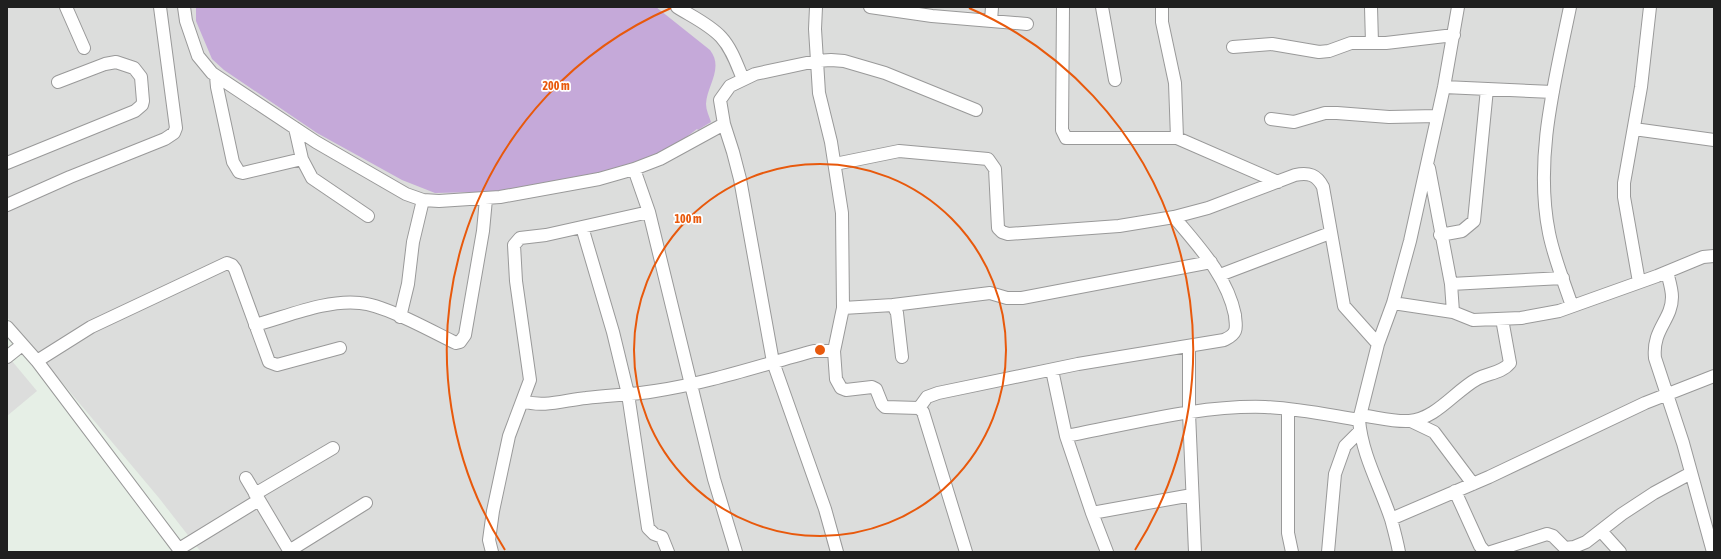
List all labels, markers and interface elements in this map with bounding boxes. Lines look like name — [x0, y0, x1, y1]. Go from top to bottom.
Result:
text: 200 m — [542, 79, 570, 93]
text: 100 m — [674, 212, 702, 226]
centre of rings — [813, 343, 827, 357]

